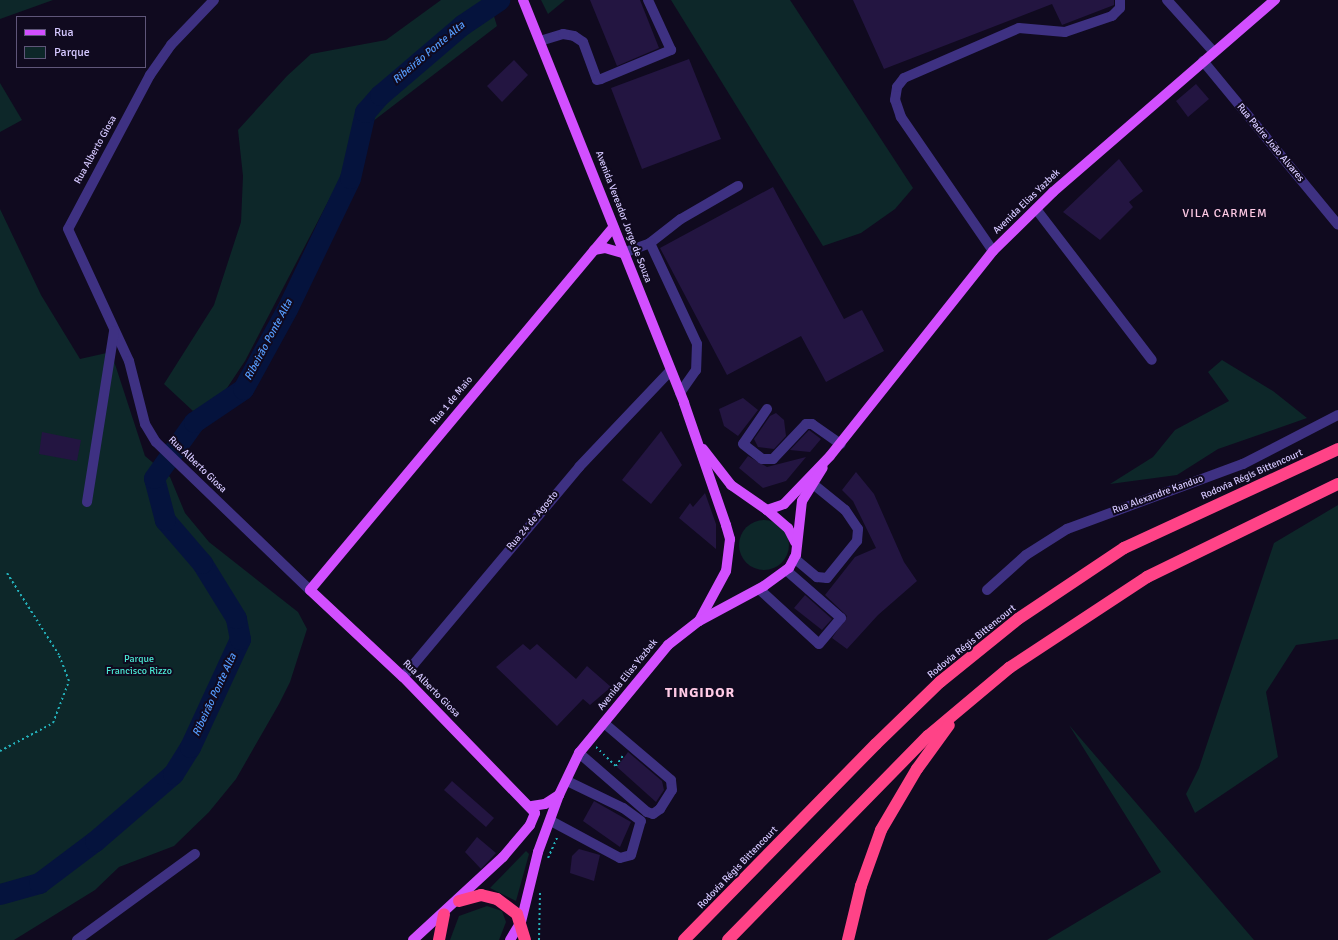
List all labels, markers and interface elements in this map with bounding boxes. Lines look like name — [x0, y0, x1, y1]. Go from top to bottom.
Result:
legend — [16, 16, 146, 68]
water label: Ribeirão Ponte Alta — [390, 19, 468, 87]
text: Rua — [54, 25, 74, 40]
text: Parque — [54, 45, 90, 60]
street label: Rua Padre João Alvares — [1234, 101, 1306, 185]
street label: Rua Alberto Giosa — [72, 114, 120, 186]
street label: Avenida Vereador Jorge de Souza — [592, 149, 654, 285]
street label: Avenida Elias Yazbek — [991, 167, 1063, 237]
district label: VILA CARMEM — [1182, 207, 1268, 221]
water label: Ribeirão Ponte Alta — [242, 297, 296, 383]
street label: Rua 1 de Maio — [428, 374, 476, 428]
street label: Rua Alberto Giosa — [165, 434, 229, 496]
street label: Rodovia Régis Bittencourt — [1199, 447, 1305, 503]
street label: Rua Alexandre Kanduo — [1111, 473, 1205, 517]
street label: Rua 24 de Agosto — [505, 489, 561, 553]
street label: Rodovia Régis Bittencourt — [925, 603, 1019, 681]
street label: Avenida Elias Yazbek — [596, 637, 660, 713]
water label: Ribeirão Ponte Alta — [190, 651, 240, 739]
park label: Parque Francisco Rizzo — [106, 653, 172, 676]
street label: Rua Alberto Giosa — [400, 658, 462, 720]
district label: TINGIDOR — [665, 685, 735, 701]
street label: Rodovia Régis Bittencourt — [695, 824, 781, 912]

